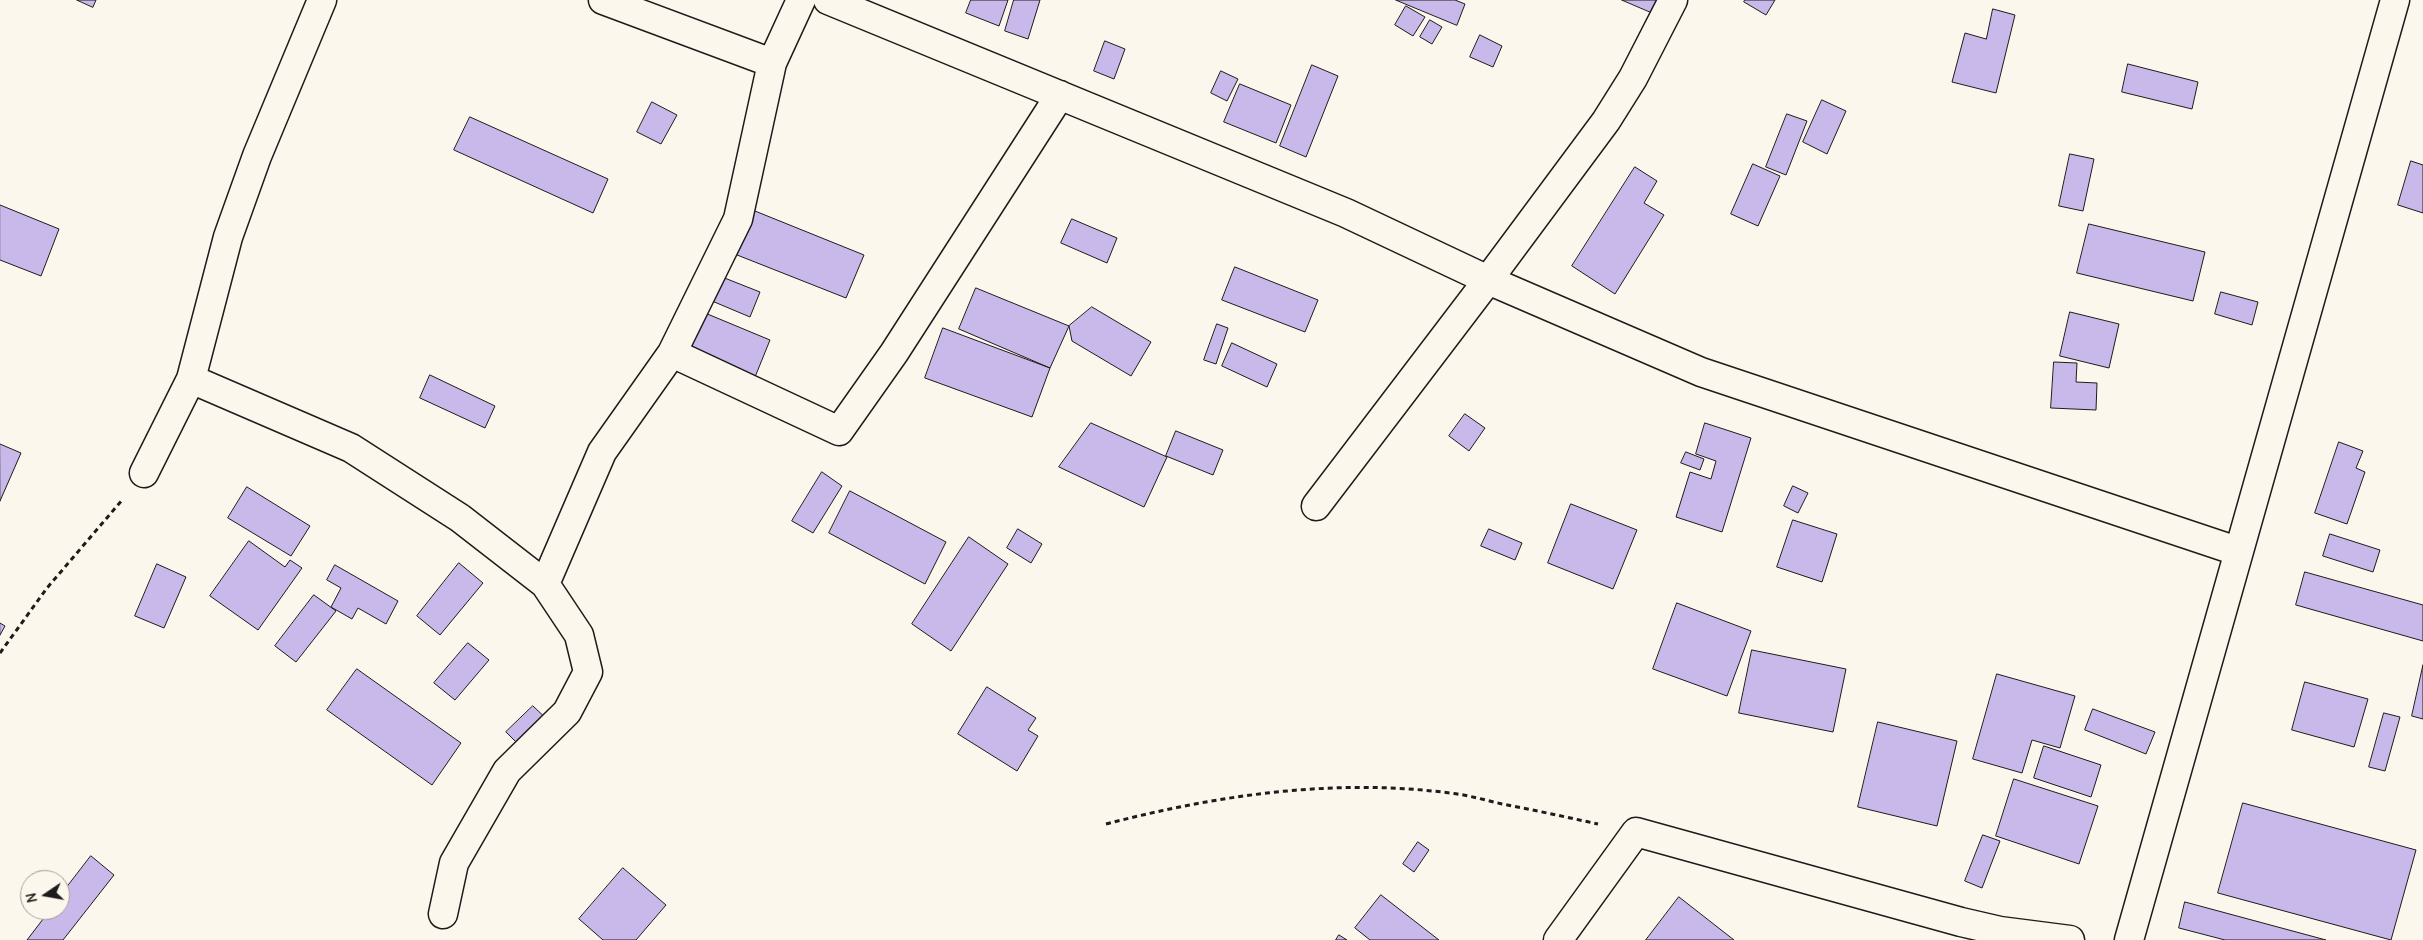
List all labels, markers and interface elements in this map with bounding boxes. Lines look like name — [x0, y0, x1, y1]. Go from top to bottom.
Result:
north arrow — [20, 870, 70, 920]
text: N — [21, 891, 41, 905]

